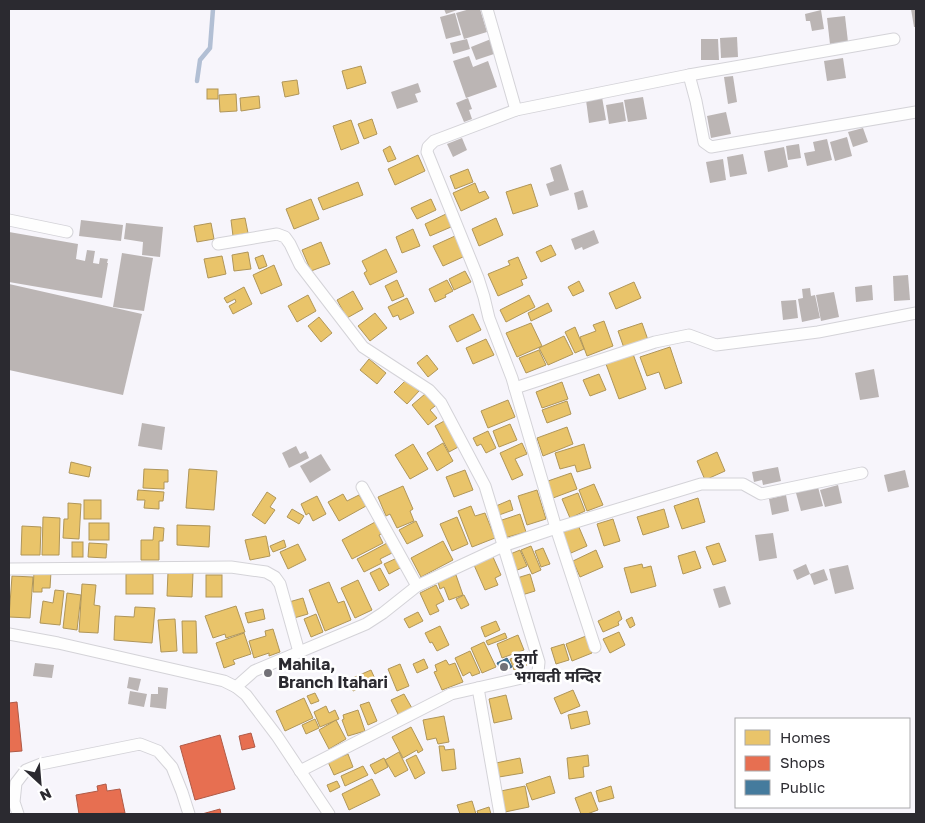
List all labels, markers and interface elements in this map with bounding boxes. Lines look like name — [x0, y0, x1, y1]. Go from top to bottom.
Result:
place label: दुर्गा भगवती मन्दिर — [514, 648, 602, 686]
place label: Mahila, Branch Itahari — [278, 654, 388, 692]
marker: दुर्गा भगवती मन्दिर — [498, 661, 510, 673]
marker: Mahila, Branch Itahari — [262, 667, 274, 679]
legend — [735, 718, 910, 808]
text: Homes — [780, 728, 830, 746]
text: Shops — [780, 753, 825, 771]
north arrow — [15, 758, 65, 808]
text: Public — [780, 778, 825, 796]
text: N — [37, 785, 54, 805]

